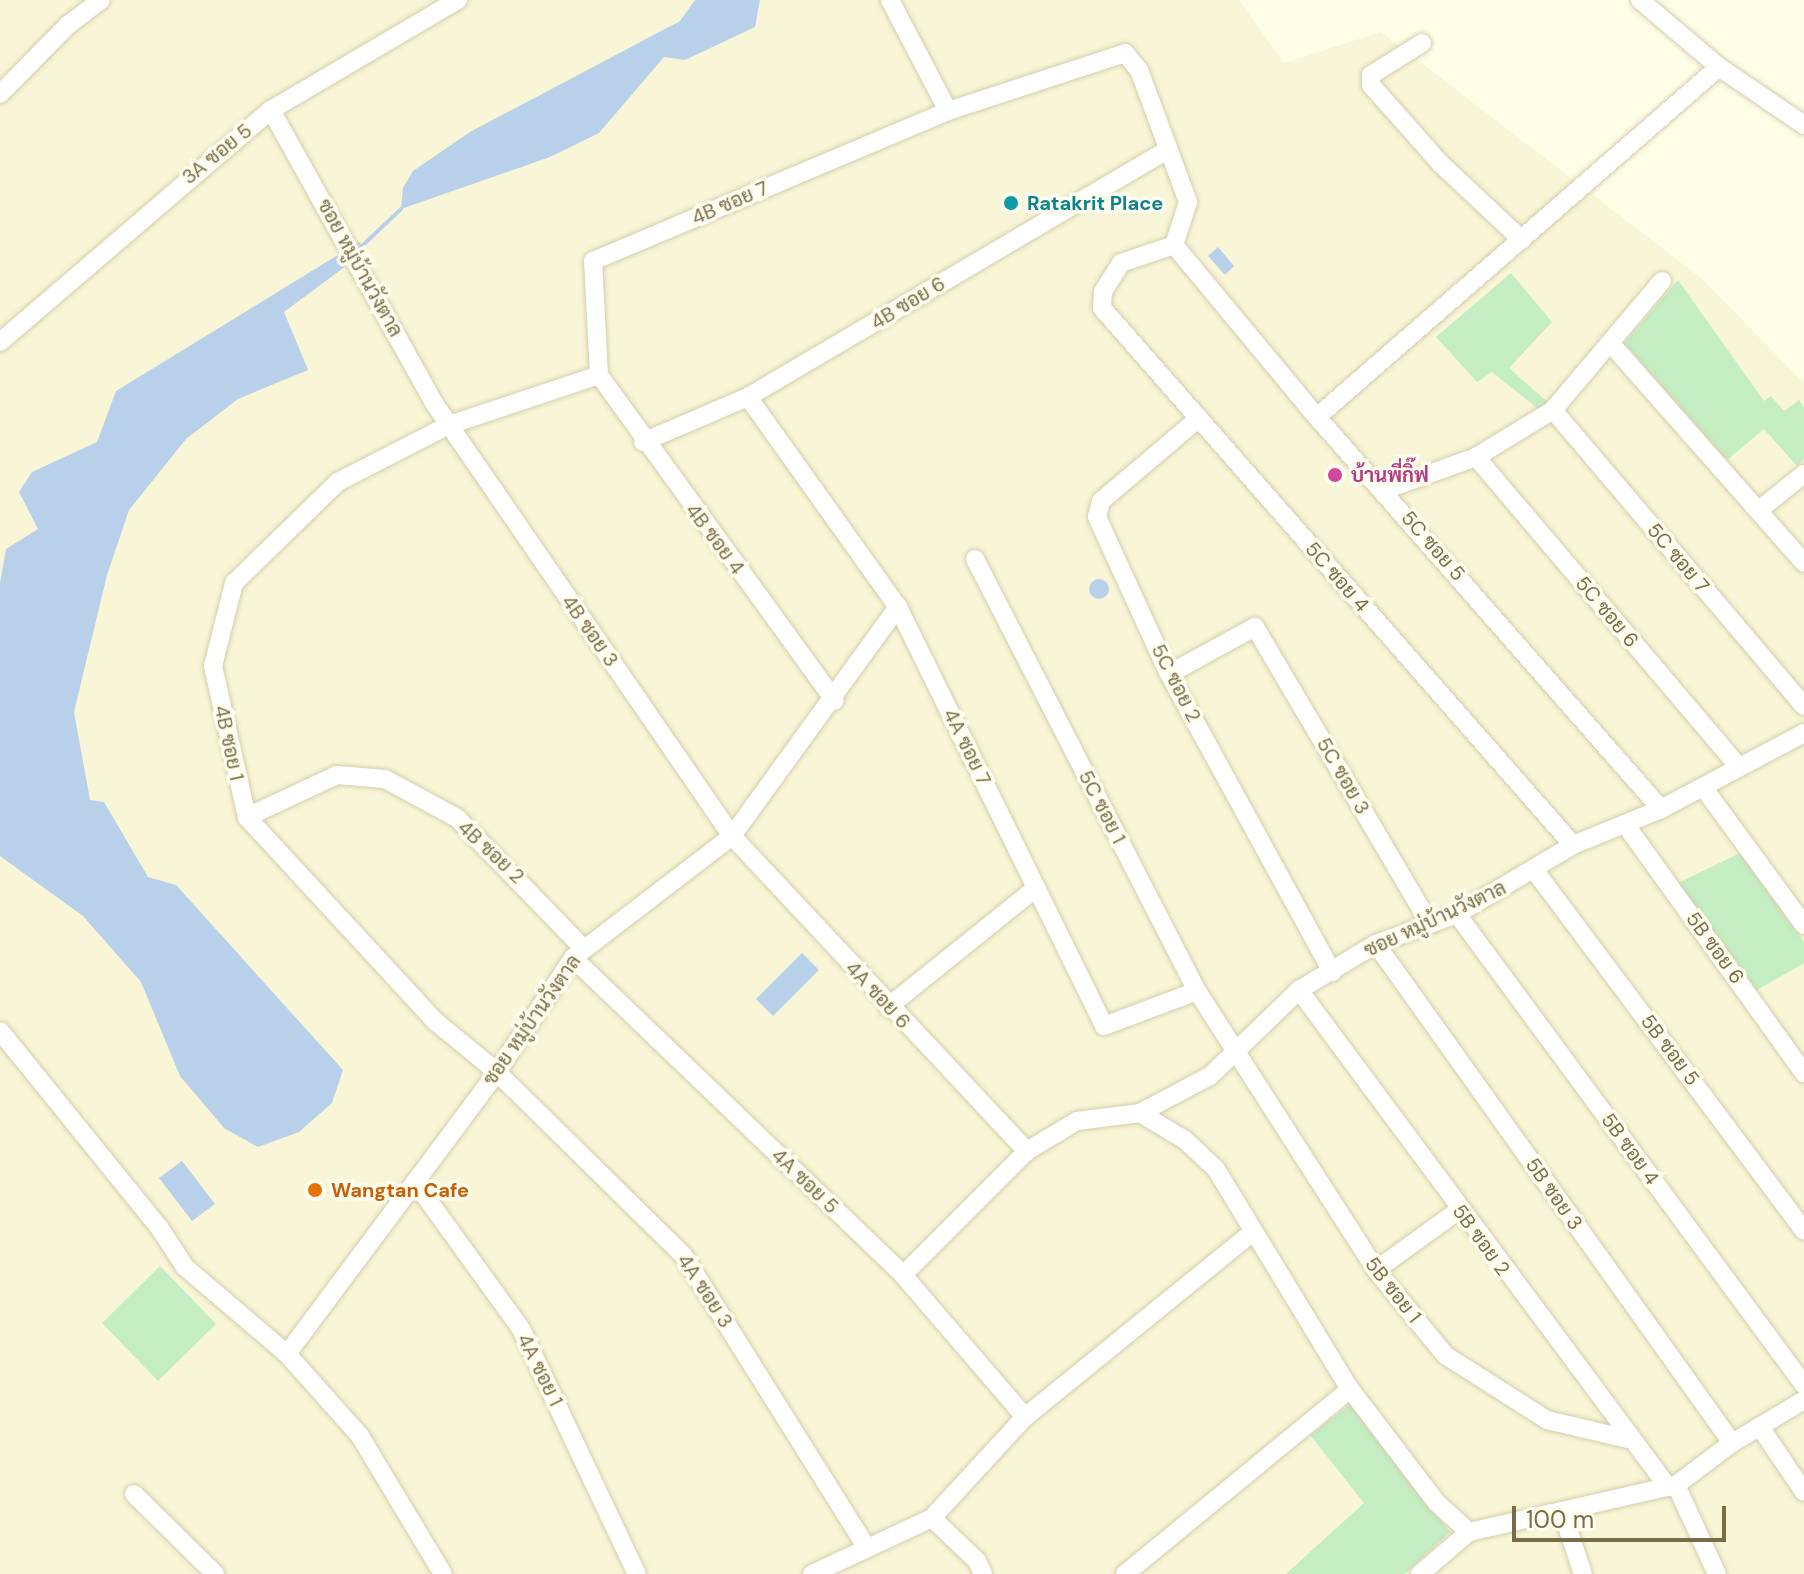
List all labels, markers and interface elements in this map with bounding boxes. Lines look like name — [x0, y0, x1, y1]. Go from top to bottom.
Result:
street label: 3A ซอย 5 — [177, 119, 257, 189]
street label: 4B ซอย 7 — [688, 176, 772, 230]
place label: Ratakrit Place — [1027, 191, 1163, 215]
marker: Ratakrit Place — [1002, 194, 1020, 212]
street label: ซอย หมู่บ้านวังตาล — [312, 195, 408, 341]
street label: 4B ซอย 6 — [866, 271, 950, 335]
place label: บ้านพี่กิ๊ฟ — [1351, 463, 1429, 487]
marker: บ้านพี่กิ๊ฟ — [1326, 466, 1344, 484]
street label: 4B ซอย 4 — [681, 499, 749, 579]
street label: 5C ซอย 5 — [1396, 506, 1470, 586]
street label: 5C ซอย 7 — [1642, 518, 1714, 598]
street label: 5C ซอย 4 — [1300, 537, 1374, 617]
street label: 5C ซอย 6 — [1570, 572, 1644, 652]
street label: 4B ซอย 3 — [557, 590, 623, 672]
street label: 5C ซอย 2 — [1146, 640, 1206, 726]
street label: 4B ซอย 1 — [209, 703, 249, 783]
street label: 4A ซอย 7 — [938, 705, 996, 789]
street label: 5C ซอย 3 — [1311, 733, 1375, 819]
street label: 5C ซอย 1 — [1073, 766, 1131, 848]
street label: 4B ซอย 2 — [453, 815, 529, 889]
street label: ซอย หมู่บ้านวังตาล — [1360, 876, 1510, 962]
street label: 5B ซอย 6 — [1681, 907, 1749, 989]
street label: ซอย หมู่บ้านวังตาล — [478, 950, 586, 1090]
street label: 4A ซอย 6 — [841, 956, 915, 1034]
street label: 5B ซอย 5 — [1636, 1010, 1704, 1090]
street label: 5B ซอย 4 — [1596, 1109, 1664, 1189]
street label: 4A ซอย 5 — [767, 1143, 843, 1219]
street label: 5B ซอย 3 — [1521, 1153, 1587, 1235]
place label: Wangtan Cafe — [331, 1178, 469, 1202]
marker: Wangtan Cafe — [306, 1181, 324, 1199]
street label: 5B ซอย 2 — [1447, 1200, 1515, 1280]
street label: 4A ซอย 3 — [672, 1250, 738, 1332]
street label: 5B ซอย 1 — [1360, 1252, 1426, 1328]
street label: 4A ซอย 1 — [512, 1330, 568, 1410]
scale bar — [1516, 1490, 1730, 1540]
text: 100 m — [1526, 1504, 1594, 1535]

